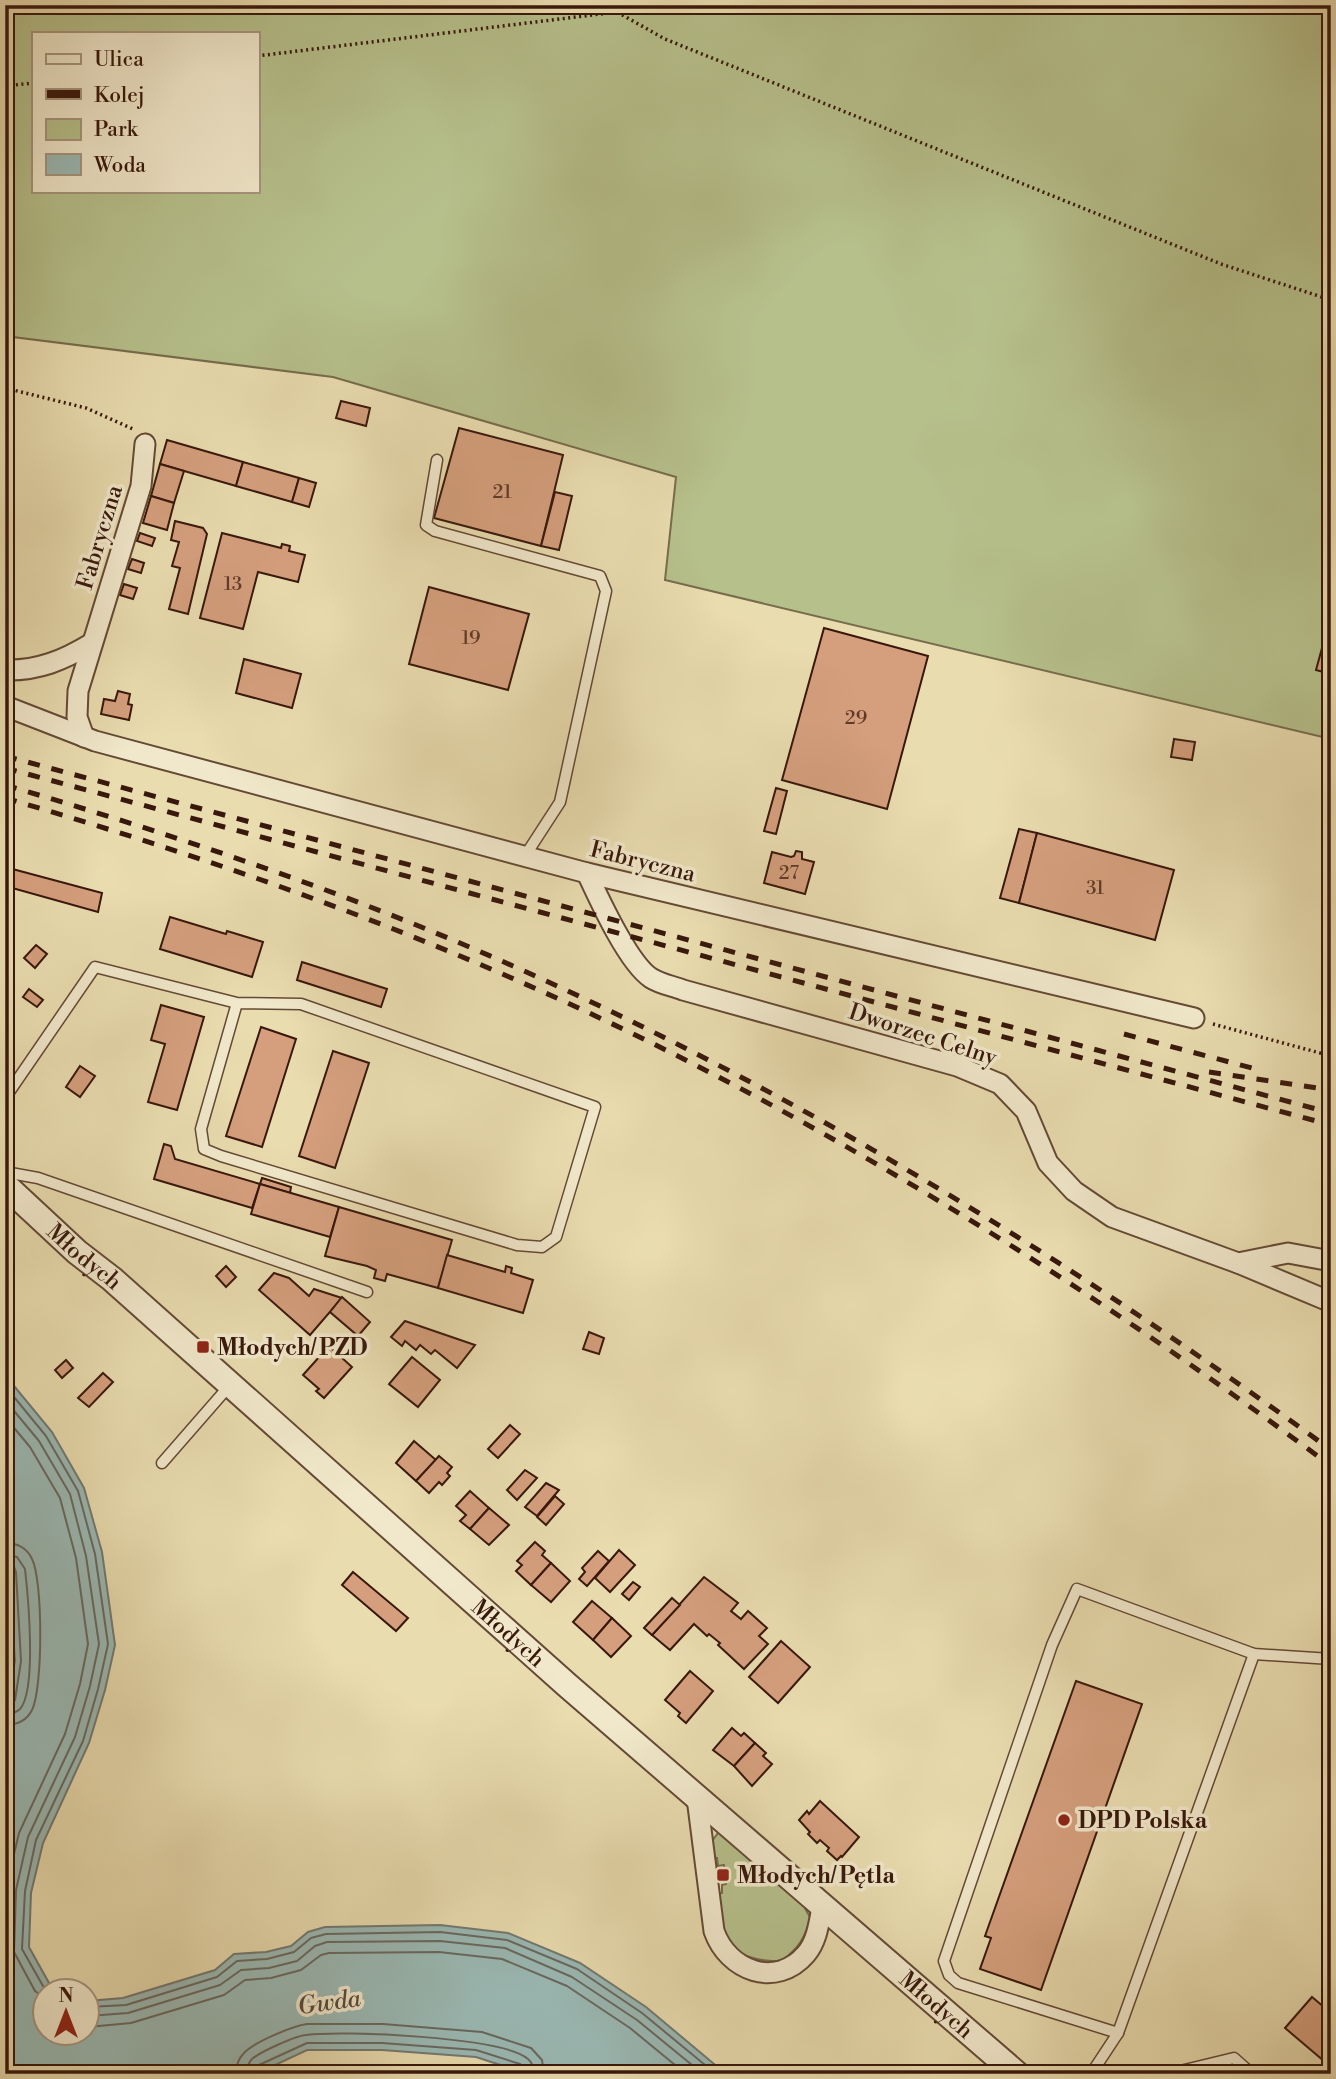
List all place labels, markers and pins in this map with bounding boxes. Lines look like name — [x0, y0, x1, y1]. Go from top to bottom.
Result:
place label: Młodych/ PZD — [217, 1334, 368, 1362]
marker: Młodych/ PZD — [195, 1339, 211, 1355]
place label: DPD Polska — [1078, 1807, 1208, 1835]
marker: DPD Polska — [1056, 1812, 1072, 1828]
place label: Młodych/ Pętla — [737, 1862, 895, 1890]
marker: Młodych/ Pętla — [715, 1867, 731, 1883]

